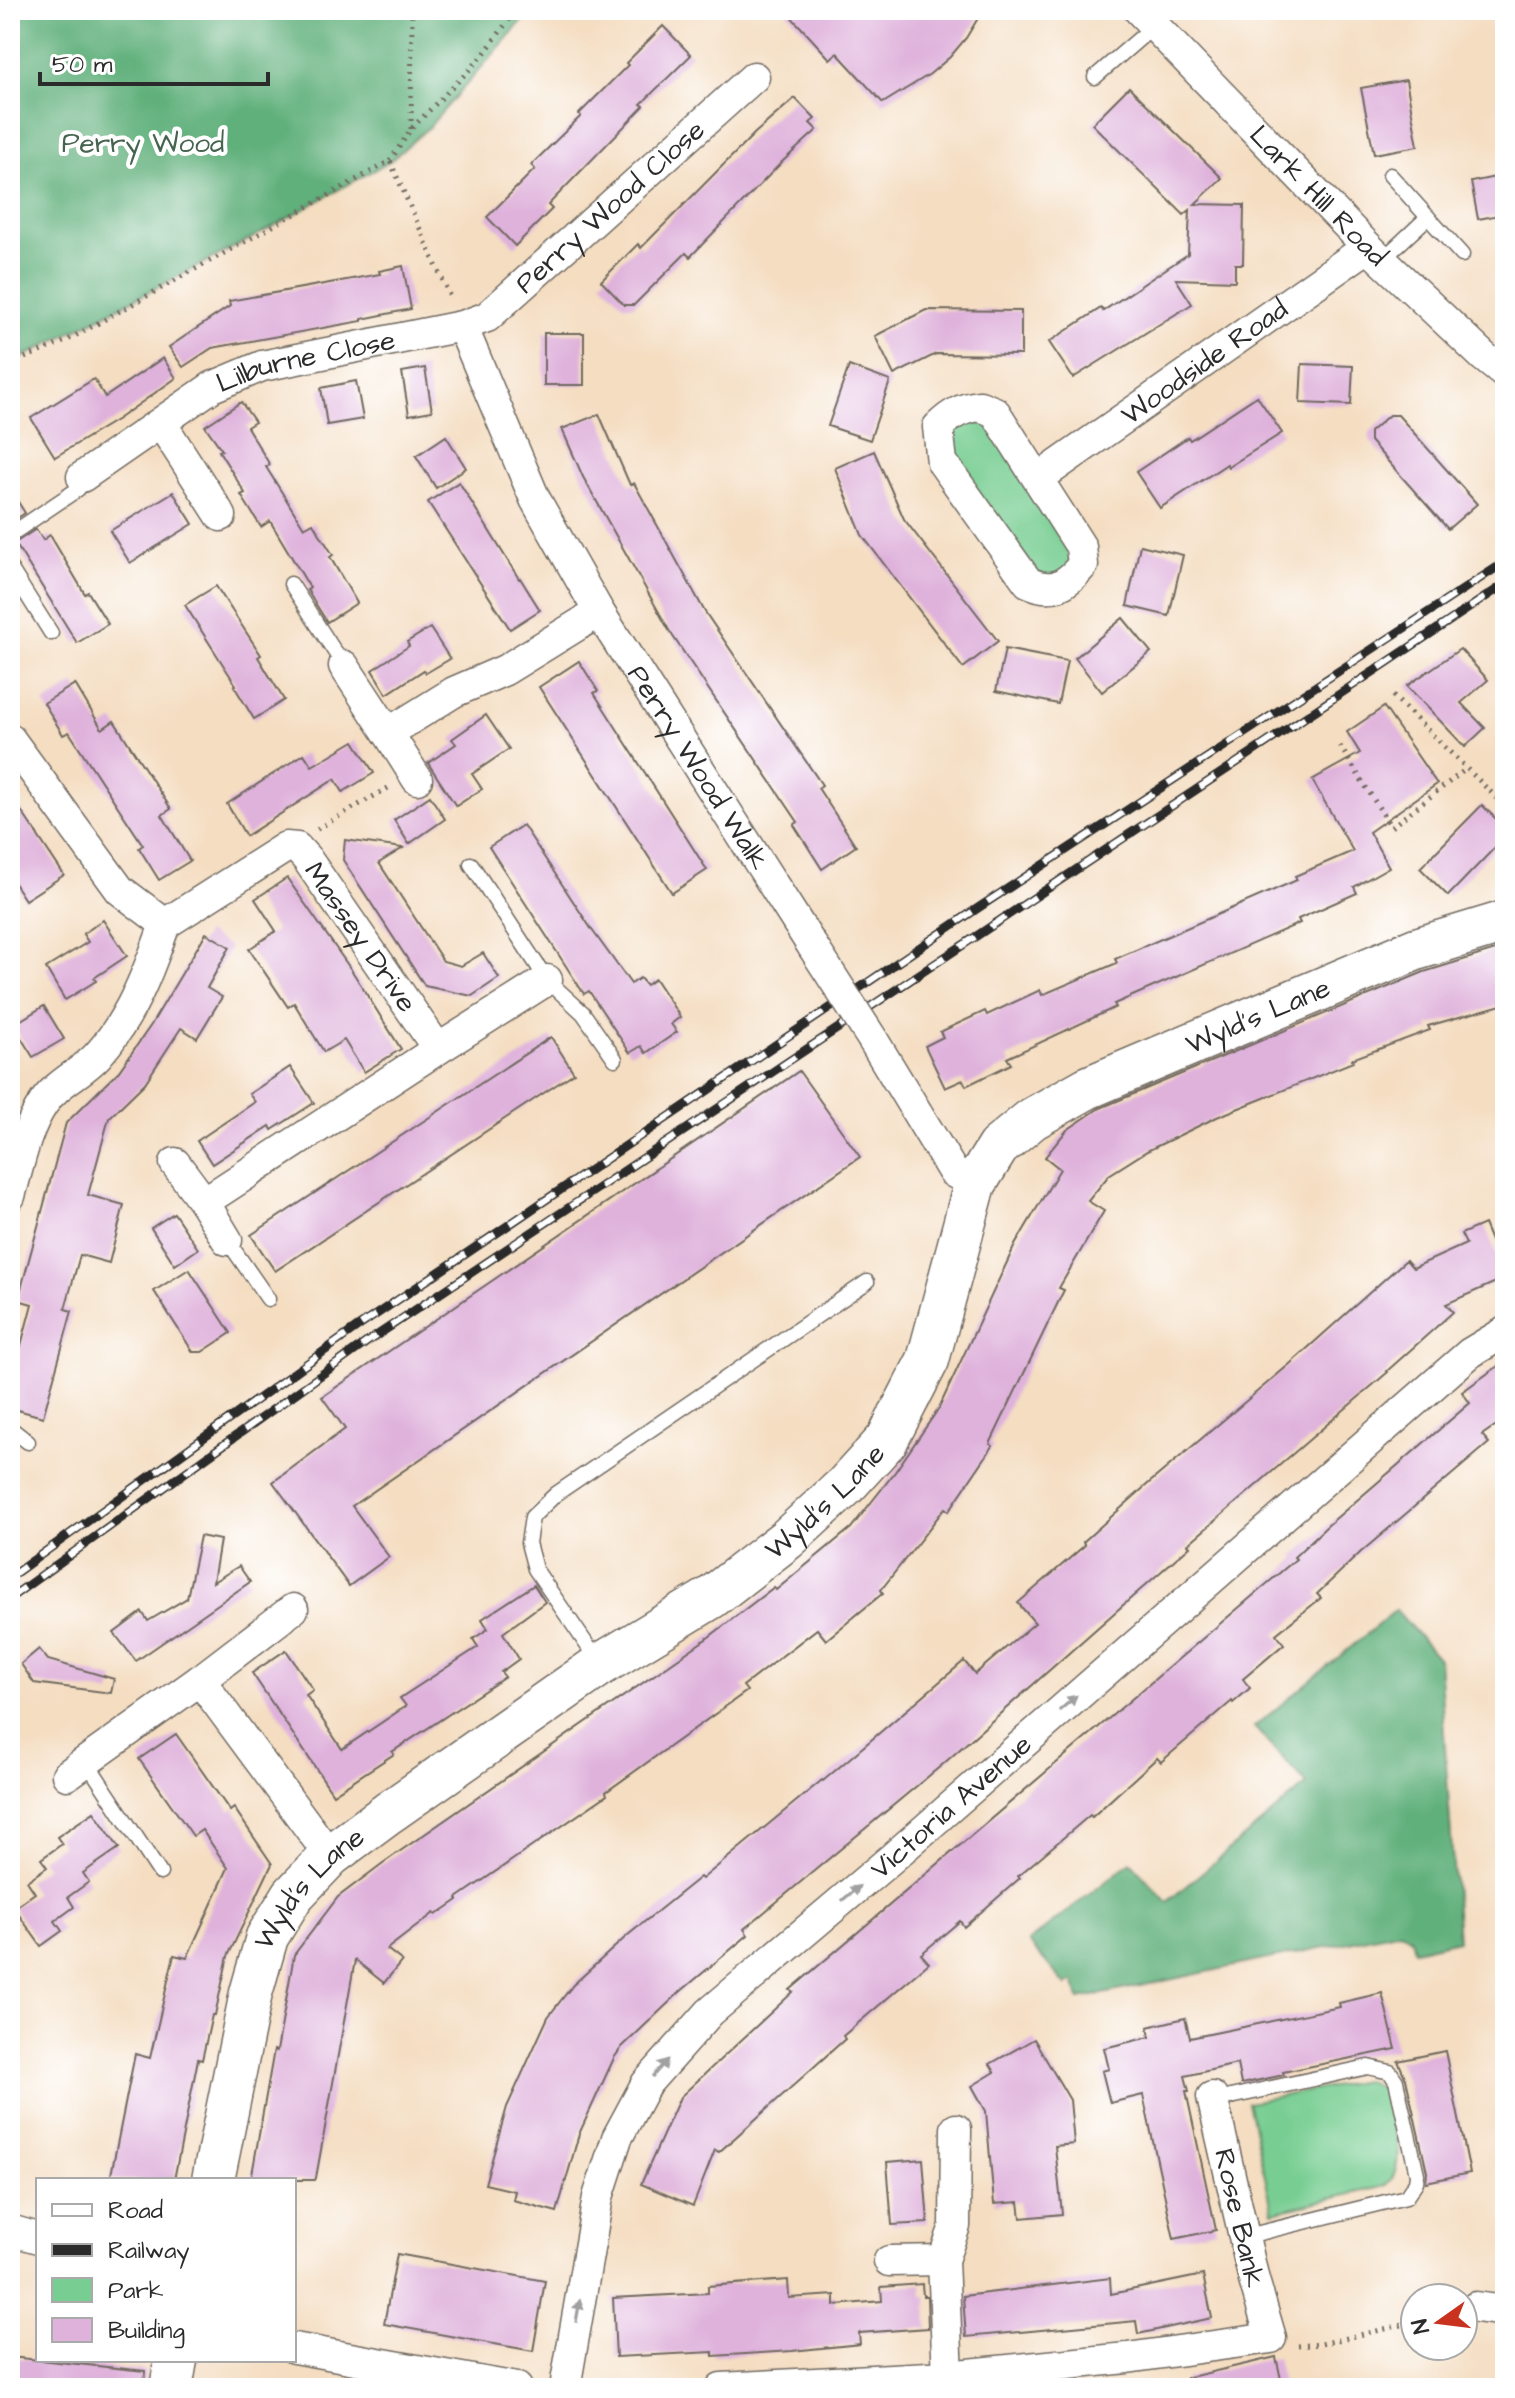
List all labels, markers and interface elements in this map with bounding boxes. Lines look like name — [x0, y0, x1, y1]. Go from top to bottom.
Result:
scale bar — [40, 36, 268, 86]
text: 50 m — [52, 48, 113, 82]
street label: Perry Wood Close — [506, 111, 713, 302]
street label: Lark Hill Road — [1241, 116, 1396, 275]
park label: Perry Wood — [62, 124, 224, 165]
street label: Woodside Road — [1113, 290, 1296, 434]
street label: Lilburne Close — [210, 320, 398, 403]
street label: Perry Wood Walk — [618, 657, 778, 877]
street label: Massey Drive — [295, 854, 426, 1020]
street label: Wyld's Lane — [1180, 968, 1336, 1064]
street label: Wyld's Lane — [757, 1435, 894, 1569]
one-way arrow — [1058, 1695, 1077, 1713]
street label: Victoria Avenue — [862, 1725, 1040, 1888]
street label: Wyld's Lane — [244, 1818, 372, 1957]
one-way arrow — [840, 1885, 860, 1902]
one-way arrow — [650, 2059, 668, 2078]
street label: Rose Bank — [1204, 2145, 1274, 2291]
legend — [36, 2178, 296, 2362]
text: Road — [108, 2194, 163, 2228]
text: Railway — [108, 2234, 190, 2269]
text: Park — [108, 2274, 164, 2308]
north arrow — [1399, 2282, 1479, 2362]
one-way arrow — [573, 2298, 585, 2323]
text: Building — [108, 2314, 185, 2349]
text: N — [1404, 2316, 1438, 2337]

